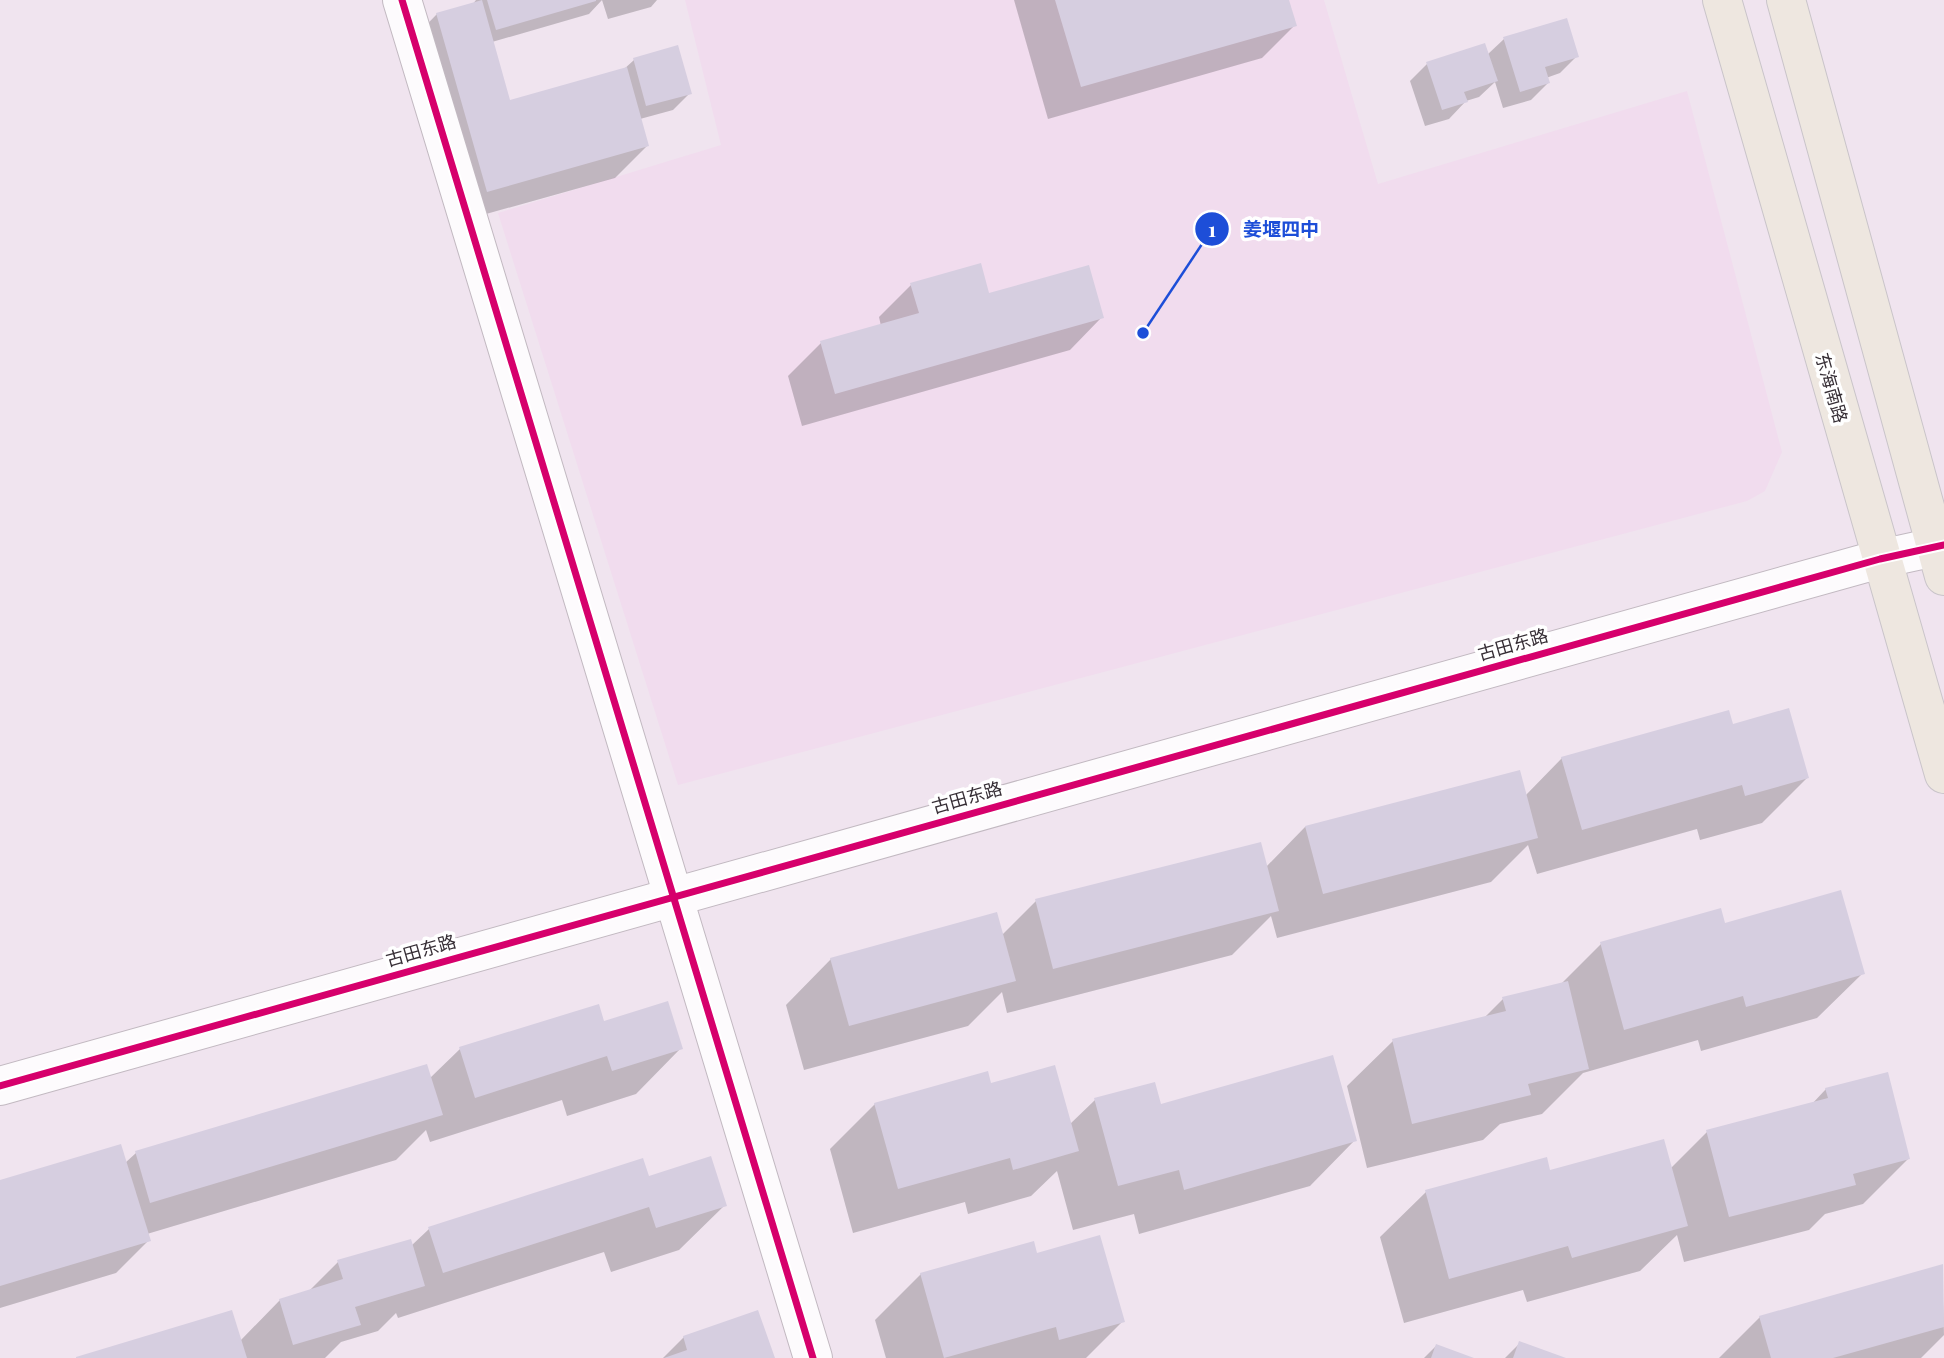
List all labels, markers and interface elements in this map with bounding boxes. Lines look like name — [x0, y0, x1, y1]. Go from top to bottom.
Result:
callout: 姜堰四中 — [1194, 209, 1333, 249]
text: 1 — [1208, 214, 1216, 242]
text: 姜堰四中 — [1243, 215, 1319, 241]
street label: 东海南路 — [1811, 350, 1853, 426]
street label: 古田东路 — [1475, 623, 1551, 665]
street label: 古田东路 — [929, 776, 1005, 818]
street label: 古田东路 — [383, 929, 459, 971]

